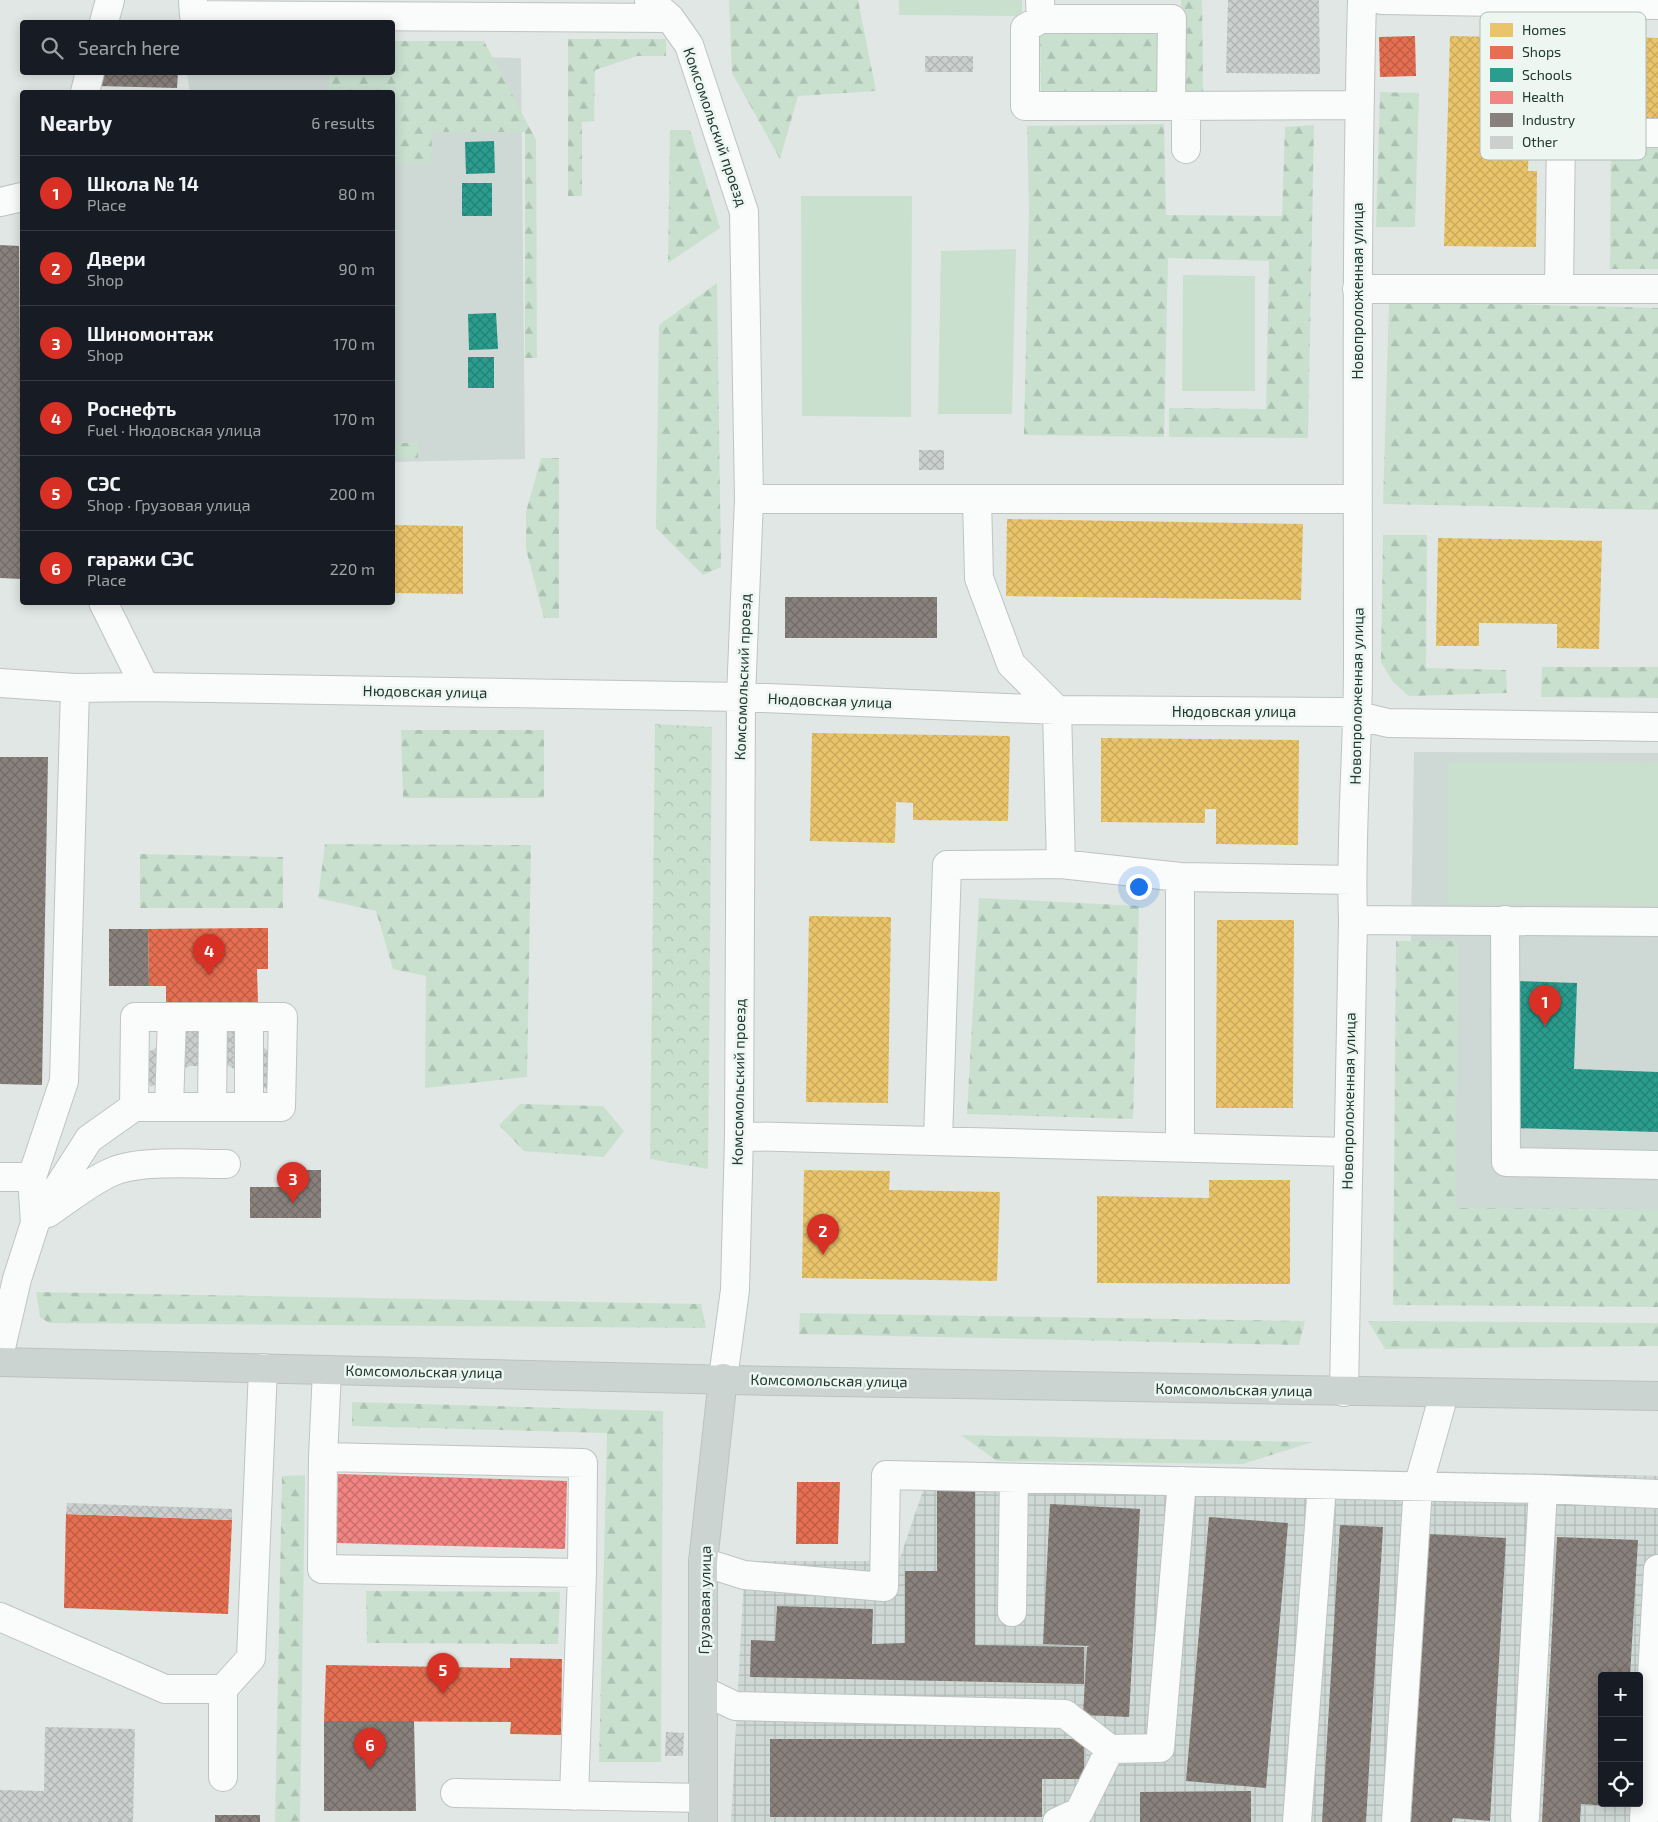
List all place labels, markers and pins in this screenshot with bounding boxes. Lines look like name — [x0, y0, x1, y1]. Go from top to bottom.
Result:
pin: 4 — [193, 934, 225, 975]
pin: 1 — [1529, 985, 1561, 1026]
pin: 3 — [277, 1162, 309, 1203]
pin: 2 — [807, 1214, 839, 1255]
pin: 5 — [427, 1653, 459, 1694]
pin: 6 — [354, 1728, 386, 1769]

